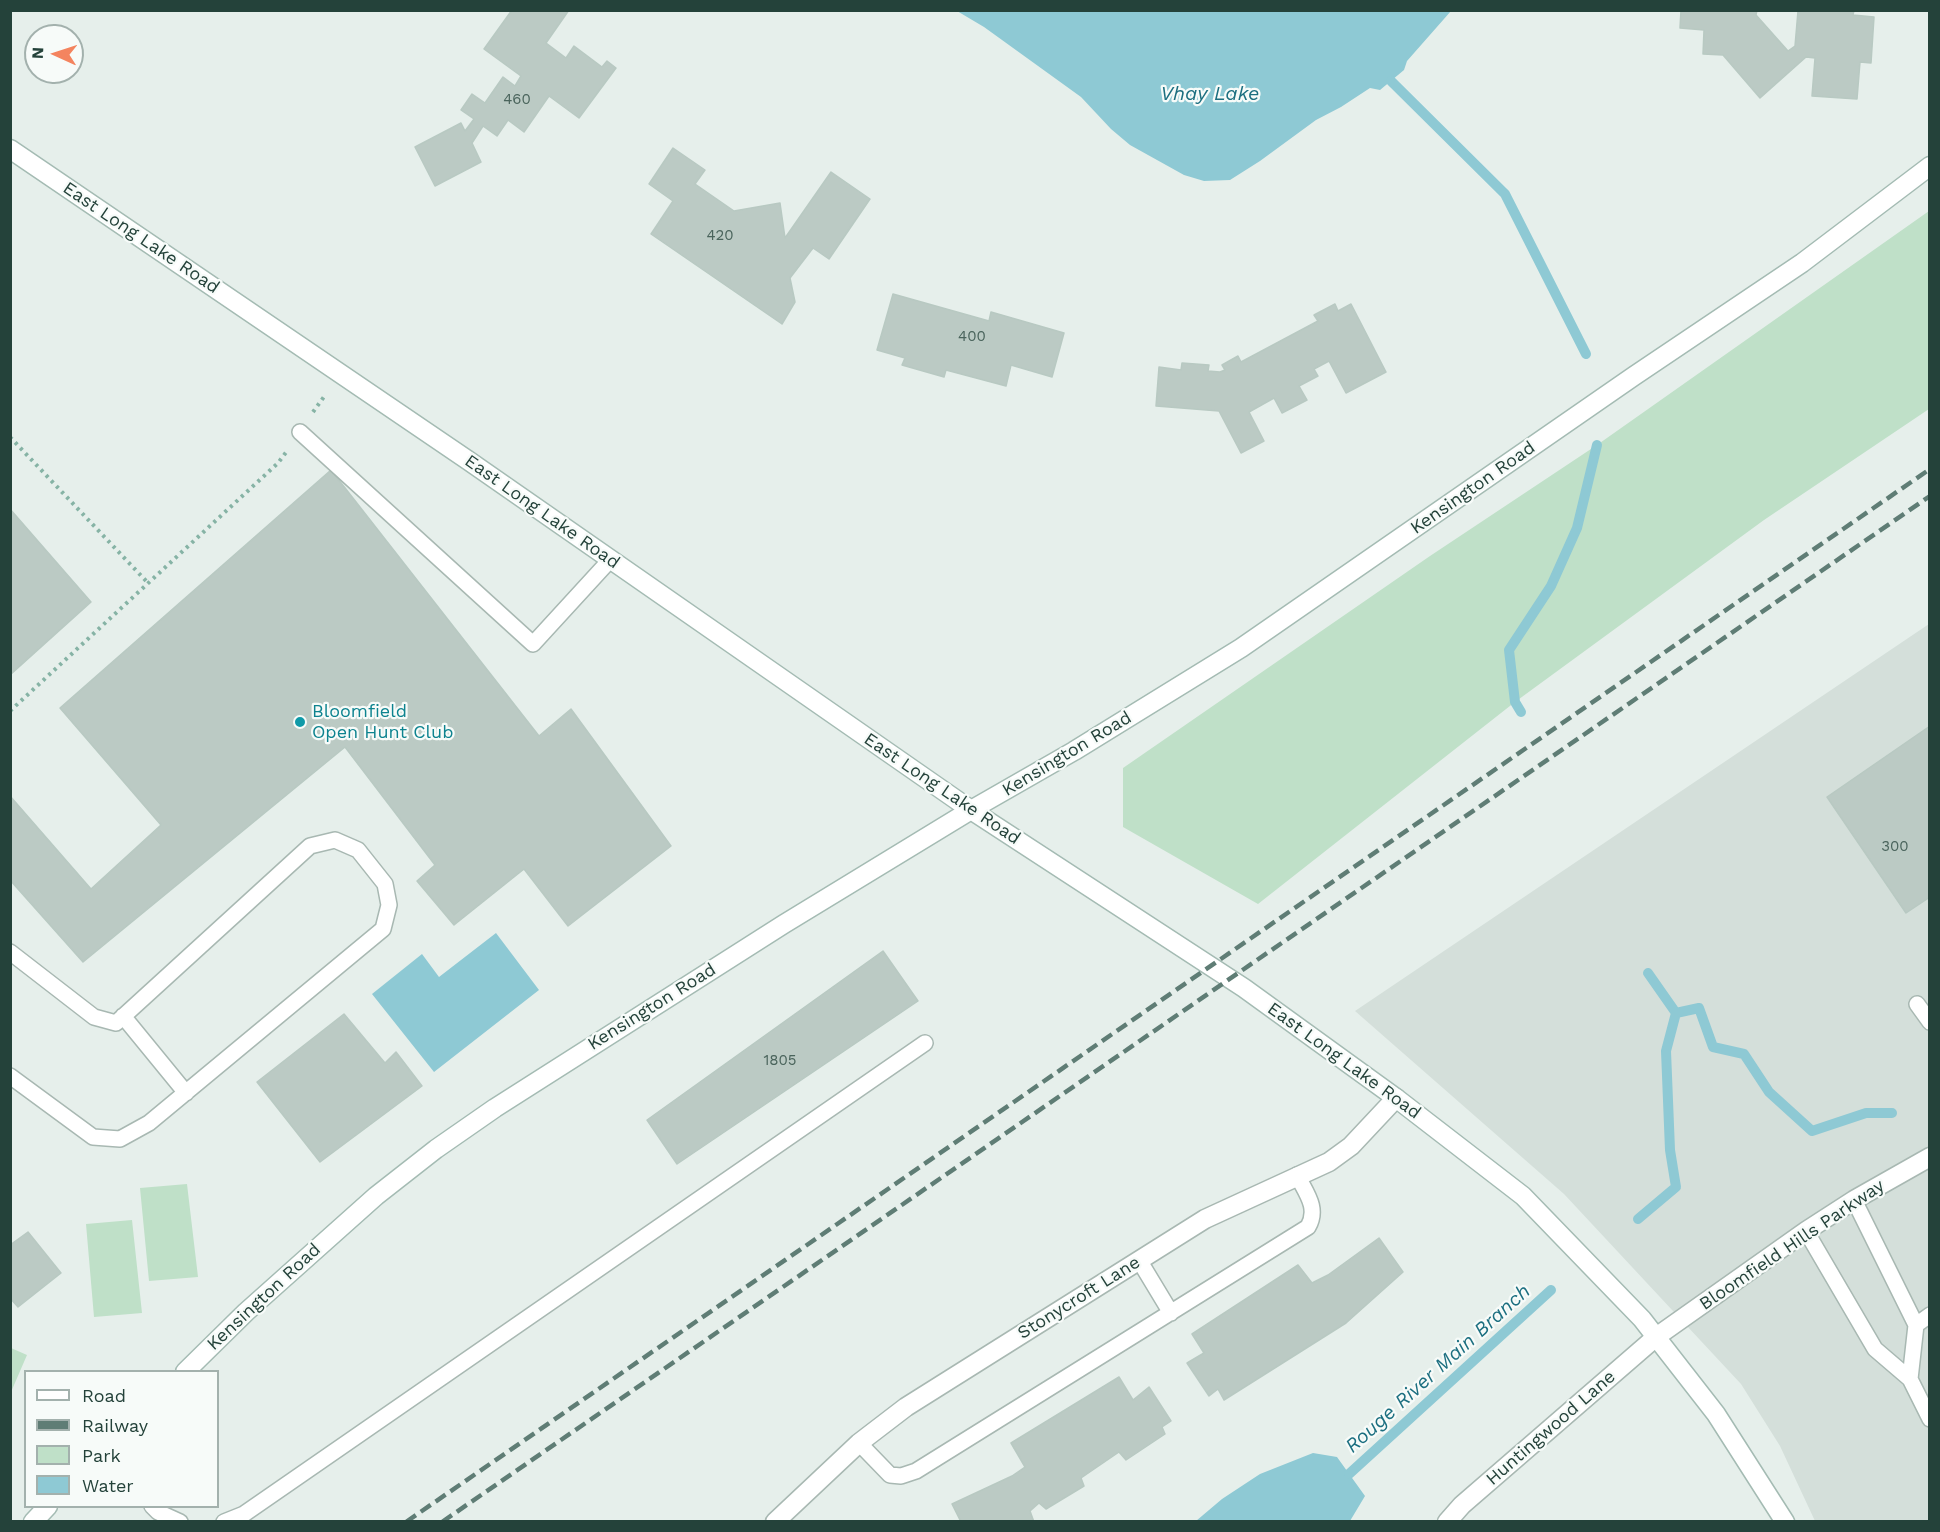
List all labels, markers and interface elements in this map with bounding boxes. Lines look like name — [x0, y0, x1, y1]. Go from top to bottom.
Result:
north arrow — [24, 24, 84, 84]
text: N — [28, 47, 47, 60]
water label: Vhay Lake — [1160, 82, 1260, 106]
house number: 460 — [503, 91, 531, 109]
street label: East Long Lake Road — [59, 178, 223, 298]
house number: 420 — [706, 227, 734, 245]
house number: 400 — [958, 328, 986, 346]
street label: Kensington Road — [1407, 437, 1539, 539]
street label: East Long Lake Road — [460, 450, 624, 574]
place label: Bloomfield Open Hunt Club — [312, 701, 453, 744]
street label: Kensington Road — [998, 707, 1136, 801]
marker: Bloomfield Open Hunt Club — [293, 715, 307, 729]
street label: East Long Lake Road — [860, 729, 1024, 849]
house number: 300 — [1881, 838, 1909, 856]
street label: Kensington Road — [584, 959, 720, 1055]
street label: East Long Lake Road — [1263, 998, 1425, 1124]
house number: 1805 — [763, 1052, 797, 1070]
street label: Bloomfield Hills Parkway — [1695, 1175, 1889, 1315]
street label: Kensington Road — [203, 1239, 325, 1355]
street label: Stonycroft Lane — [1014, 1252, 1144, 1344]
water label: Rouge River Main Branch — [1341, 1280, 1535, 1458]
street label: Huntingwood Lane — [1482, 1366, 1620, 1490]
legend — [24, 1370, 219, 1508]
text: Road — [82, 1385, 126, 1406]
text: Railway — [82, 1415, 148, 1436]
text: Park — [82, 1445, 121, 1466]
text: Water — [82, 1475, 134, 1496]

